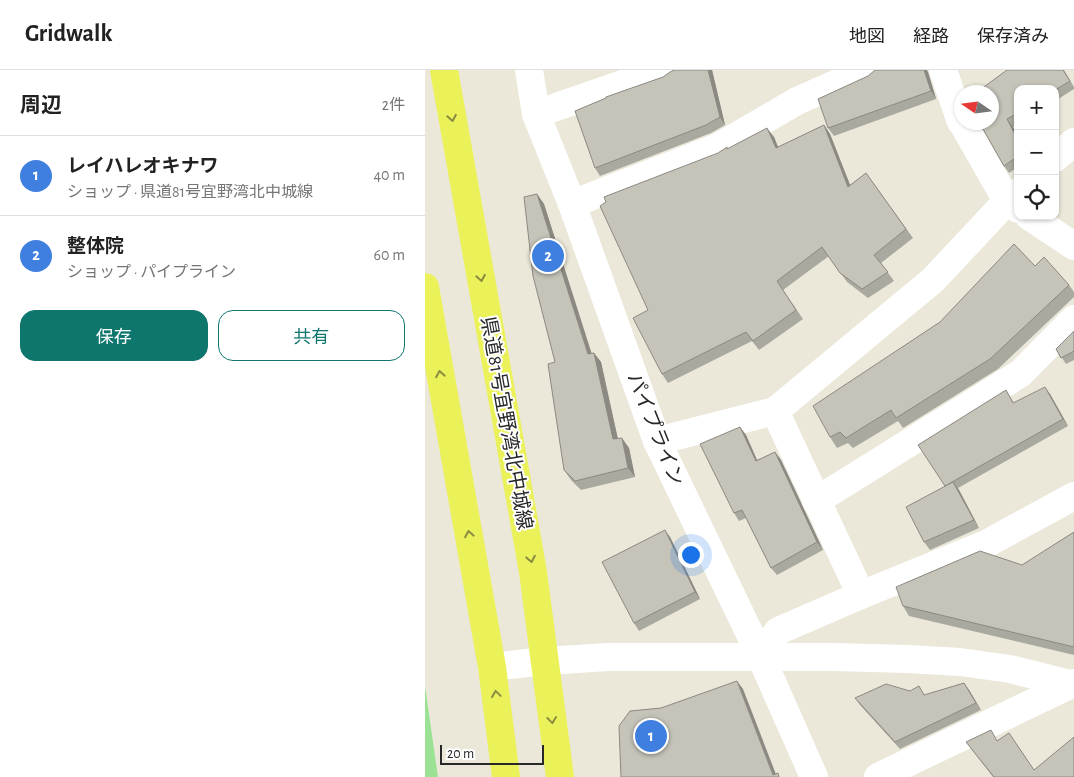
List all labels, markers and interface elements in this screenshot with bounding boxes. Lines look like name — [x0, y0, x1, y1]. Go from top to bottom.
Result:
text: Gridwalk — [25, 22, 112, 46]
text: 地図 — [849, 28, 885, 46]
text: 経路 — [913, 28, 949, 46]
text: 保存済み — [977, 28, 1049, 46]
north arrow — [954, 85, 999, 130]
map controls — [1014, 85, 1059, 220]
button: + — [1014, 85, 1059, 130]
text: 周辺 — [20, 95, 62, 116]
text: 2件 — [382, 97, 405, 113]
one-way arrow — [447, 114, 457, 122]
button: − — [1014, 130, 1059, 175]
text: レイハレオキナワ — [67, 157, 219, 176]
text: 1 — [33, 167, 39, 183]
text: 40 m — [373, 167, 405, 183]
button: locate — [1014, 175, 1059, 220]
text: ショップ · 県道81号宜野湾北中城線 — [67, 184, 313, 200]
text: 整体院 — [67, 237, 124, 256]
pin: 2 — [532, 237, 564, 275]
text: 2 — [32, 247, 40, 263]
text: 60 m — [374, 247, 405, 263]
text: ショップ · パイプライン — [67, 264, 236, 280]
one-way arrow — [475, 274, 485, 282]
button: 保存 — [20, 310, 208, 361]
button: 共有 — [218, 310, 405, 361]
street label: 県道81号宜野湾北中城線 — [477, 315, 537, 531]
one-way arrow — [436, 369, 446, 378]
street label: パイプライン — [623, 370, 688, 489]
one-way arrow — [464, 529, 475, 538]
your location — [678, 542, 704, 568]
one-way arrow — [525, 554, 535, 563]
one-way arrow — [491, 690, 501, 698]
one-way arrow — [546, 716, 557, 724]
pin: 1 — [635, 717, 667, 755]
scale bar — [440, 742, 544, 765]
text: 20 m — [447, 747, 474, 761]

